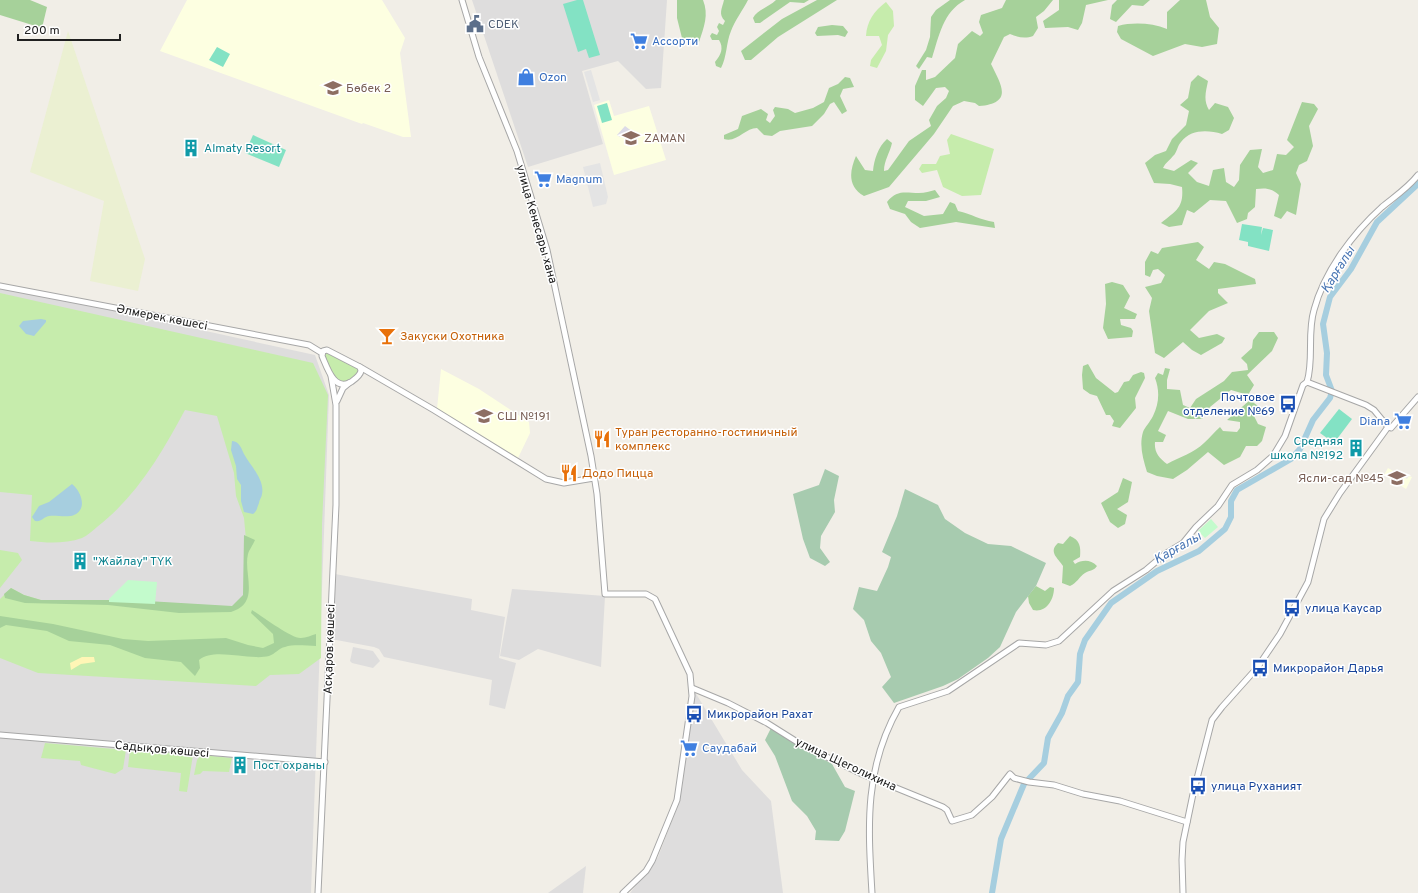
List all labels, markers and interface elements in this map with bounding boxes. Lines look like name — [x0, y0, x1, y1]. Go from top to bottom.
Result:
public building icon: CDEK — [465, 14, 485, 34]
scale bar — [18, 16, 120, 42]
place label: CDEK — [488, 17, 519, 33]
text: 200 m — [24, 23, 60, 39]
supermarket icon: Ассорти — [629, 31, 649, 51]
place label: Ассорти — [652, 34, 698, 50]
shop icon: Ozon — [516, 67, 536, 87]
place label: Ozon — [539, 70, 567, 86]
school or university icon: Бөбек 2 — [323, 78, 343, 98]
place label: Бөбек 2 — [346, 81, 391, 97]
school or university icon: ZAMAN — [621, 128, 641, 148]
place label: ZAMAN — [644, 131, 686, 147]
building icon: Almaty Resort — [181, 138, 201, 158]
place label: Almaty Resort — [204, 141, 281, 157]
street label: улица Кенесары хана — [511, 163, 561, 285]
supermarket icon: Magnum — [533, 169, 553, 189]
place label: Magnum — [556, 172, 602, 188]
water label: Қарғалы — [1318, 244, 1359, 296]
street label: Әлмерек көшесі — [115, 301, 209, 335]
bar icon: Закуски Охотника — [377, 326, 397, 346]
place label: Закуски Охотника — [400, 329, 504, 345]
place label: Почтовое отделение №69 — [1183, 390, 1275, 420]
bus stop icon: Почтовое отделение №69 — [1278, 394, 1298, 414]
school or university icon: СШ №191 — [474, 406, 494, 426]
place label: СШ №191 — [497, 409, 550, 425]
supermarket icon: Diana — [1393, 411, 1413, 431]
place label: Diana — [1359, 414, 1390, 430]
place label: Туран ресторанно-гостиничный комплекс — [615, 425, 798, 455]
restaurant icon: Туран ресторанно-гостиничный комплекс — [592, 429, 612, 449]
place label: Средняя школа №192 — [1270, 434, 1343, 464]
building icon: Средняя школа №192 — [1346, 438, 1366, 458]
restaurant icon: Додо Пицца — [559, 463, 579, 483]
place label: Додо Пицца — [582, 466, 653, 482]
school or university icon: Ясли-сад №45 — [1387, 468, 1407, 488]
place label: Ясли-сад №45 — [1298, 471, 1384, 487]
water label: Қарғалы — [1151, 529, 1205, 568]
building icon: "Жайлау" ТҮК — [70, 551, 90, 571]
place label: "Жайлау" ТҮК — [93, 554, 172, 570]
bus stop icon: улица Каусар — [1282, 598, 1302, 618]
place label: улица Каусар — [1305, 601, 1382, 617]
street label: Асқаров көшесі — [320, 604, 340, 694]
bus stop icon: Микрорайон Дарья — [1250, 658, 1270, 678]
place label: Микрорайон Дарья — [1273, 661, 1384, 677]
bus stop icon: Микрорайон Рахат — [684, 704, 704, 724]
place label: Микрорайон Рахат — [707, 707, 814, 723]
street label: улица Щеголихина — [792, 734, 899, 795]
street label: Садықов көшесі — [114, 738, 210, 762]
supermarket icon: Саудабай — [679, 738, 699, 758]
place label: Саудабай — [702, 741, 757, 757]
building icon: Пост охраны — [230, 755, 250, 775]
place label: Пост охраны — [253, 758, 325, 774]
bus stop icon: улица Руханият — [1188, 776, 1208, 796]
place label: улица Руханият — [1211, 779, 1302, 795]

